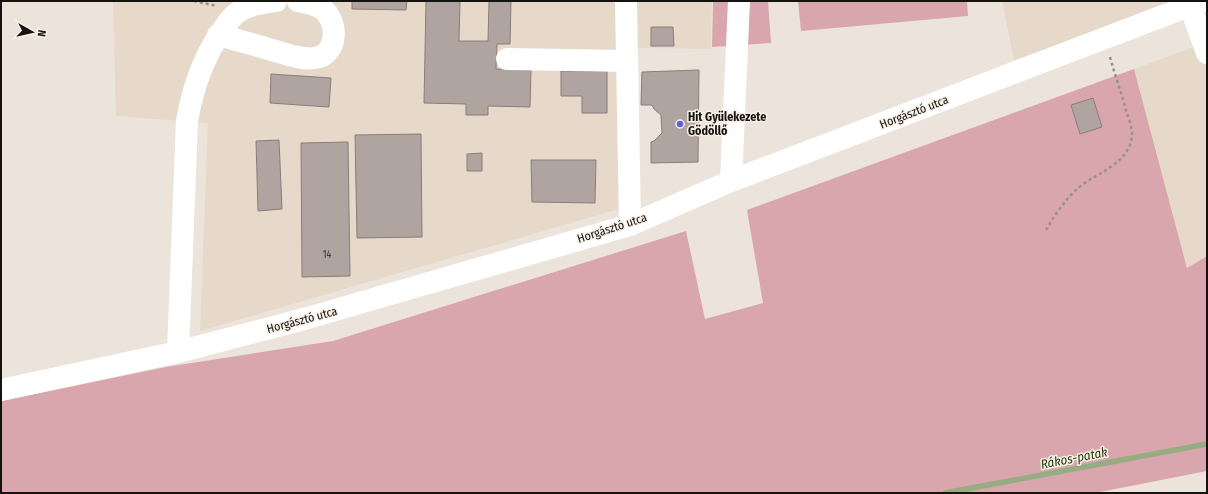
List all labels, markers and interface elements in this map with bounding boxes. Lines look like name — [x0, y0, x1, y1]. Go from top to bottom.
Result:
north arrow — [12, 12, 52, 52]
text: N — [35, 29, 48, 37]
street label: Horgásztó utca — [878, 92, 950, 132]
place label: Hit Gyülekezete Gödöllő — [688, 110, 766, 138]
marker: Hit Gyülekezete Gödöllő — [675, 119, 685, 129]
street label: Horgásztó utca — [575, 210, 649, 246]
house number: 14 — [323, 249, 332, 261]
street label: Horgásztó utca — [265, 304, 339, 336]
water label: Rákos-patak — [1039, 444, 1109, 472]

